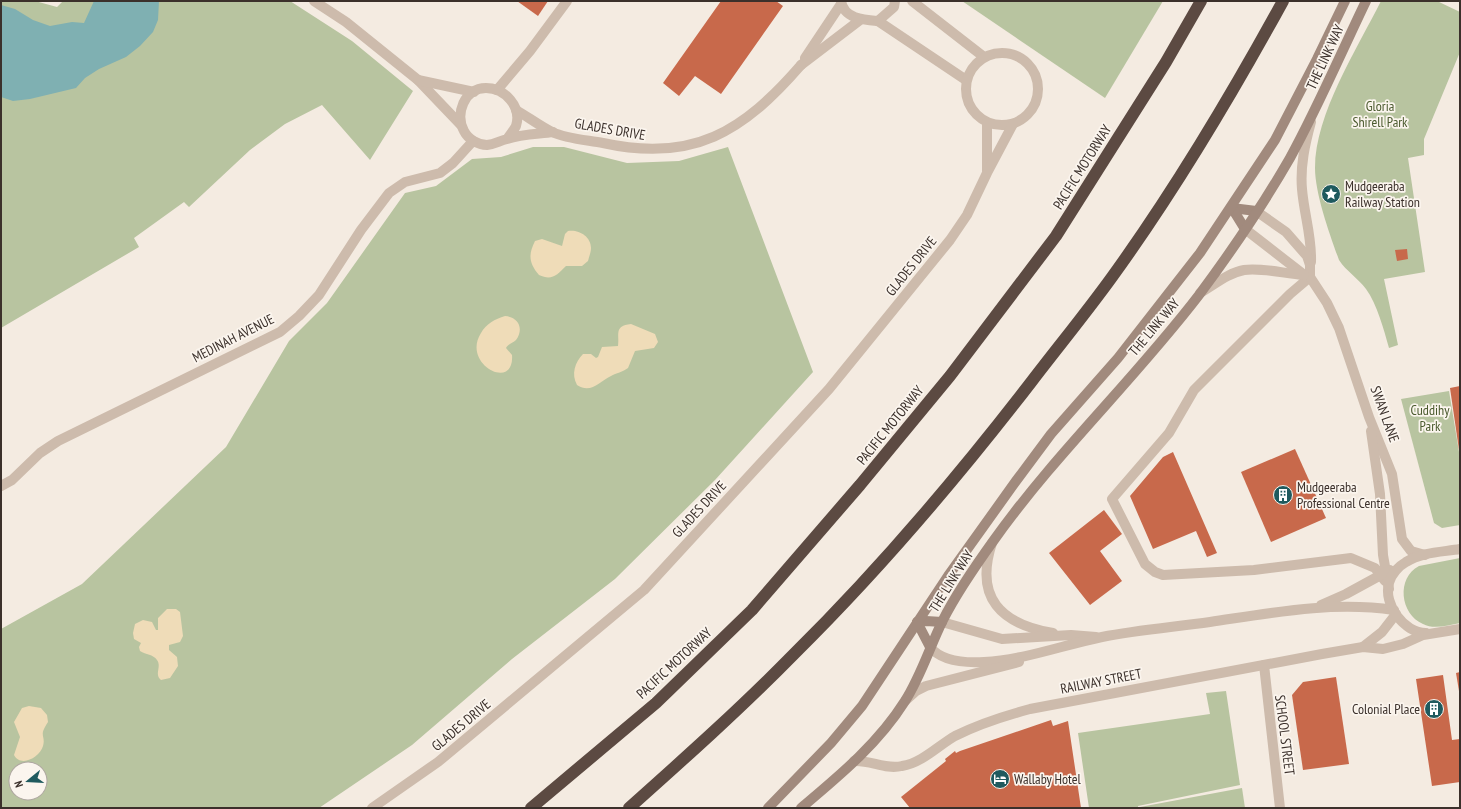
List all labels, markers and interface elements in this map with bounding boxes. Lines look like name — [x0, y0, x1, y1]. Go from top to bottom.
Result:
street label: THE LINK WAY — [1302, 21, 1348, 92]
park label: Gloria Shirell Park — [1352, 97, 1408, 131]
street label: GLADES DRIVE — [573, 114, 647, 144]
street label: PACIFIC MOTORWAY — [1049, 121, 1116, 213]
place label: Mudgeeraba Railway Station — [1345, 177, 1420, 211]
place icon: Mudgeeraba Railway Station — [1320, 183, 1342, 205]
street label: GLADES DRIVE — [881, 233, 941, 299]
street label: THE LINK WAY — [1125, 294, 1184, 360]
street label: MEDINAH AVENUE — [189, 310, 277, 366]
street label: PACIFIC MOTORWAY — [853, 381, 928, 468]
street label: SWAN LANE — [1367, 384, 1403, 444]
park label: Cuddihy Park — [1411, 401, 1450, 435]
street label: GLADES DRIVE — [668, 477, 730, 541]
place label: Mudgeeraba Professional Centre — [1297, 478, 1390, 512]
building icon: Mudgeeraba Professional Centre — [1272, 484, 1294, 506]
street label: THE LINK WAY — [925, 546, 977, 615]
street label: PACIFIC MOTORWAY — [633, 623, 716, 703]
street label: RAILWAY STREET — [1059, 664, 1144, 698]
street label: SCHOOL STREET — [1271, 694, 1299, 777]
street label: GLADES DRIVE — [428, 695, 494, 755]
building icon: Colonial Place — [1423, 698, 1445, 720]
place label: Colonial Place — [1352, 700, 1420, 718]
north arrow — [8, 761, 48, 801]
hotel icon: Wallaby Hotel — [989, 768, 1011, 790]
place label: Wallaby Hotel — [1014, 770, 1081, 788]
text: N — [11, 779, 26, 789]

